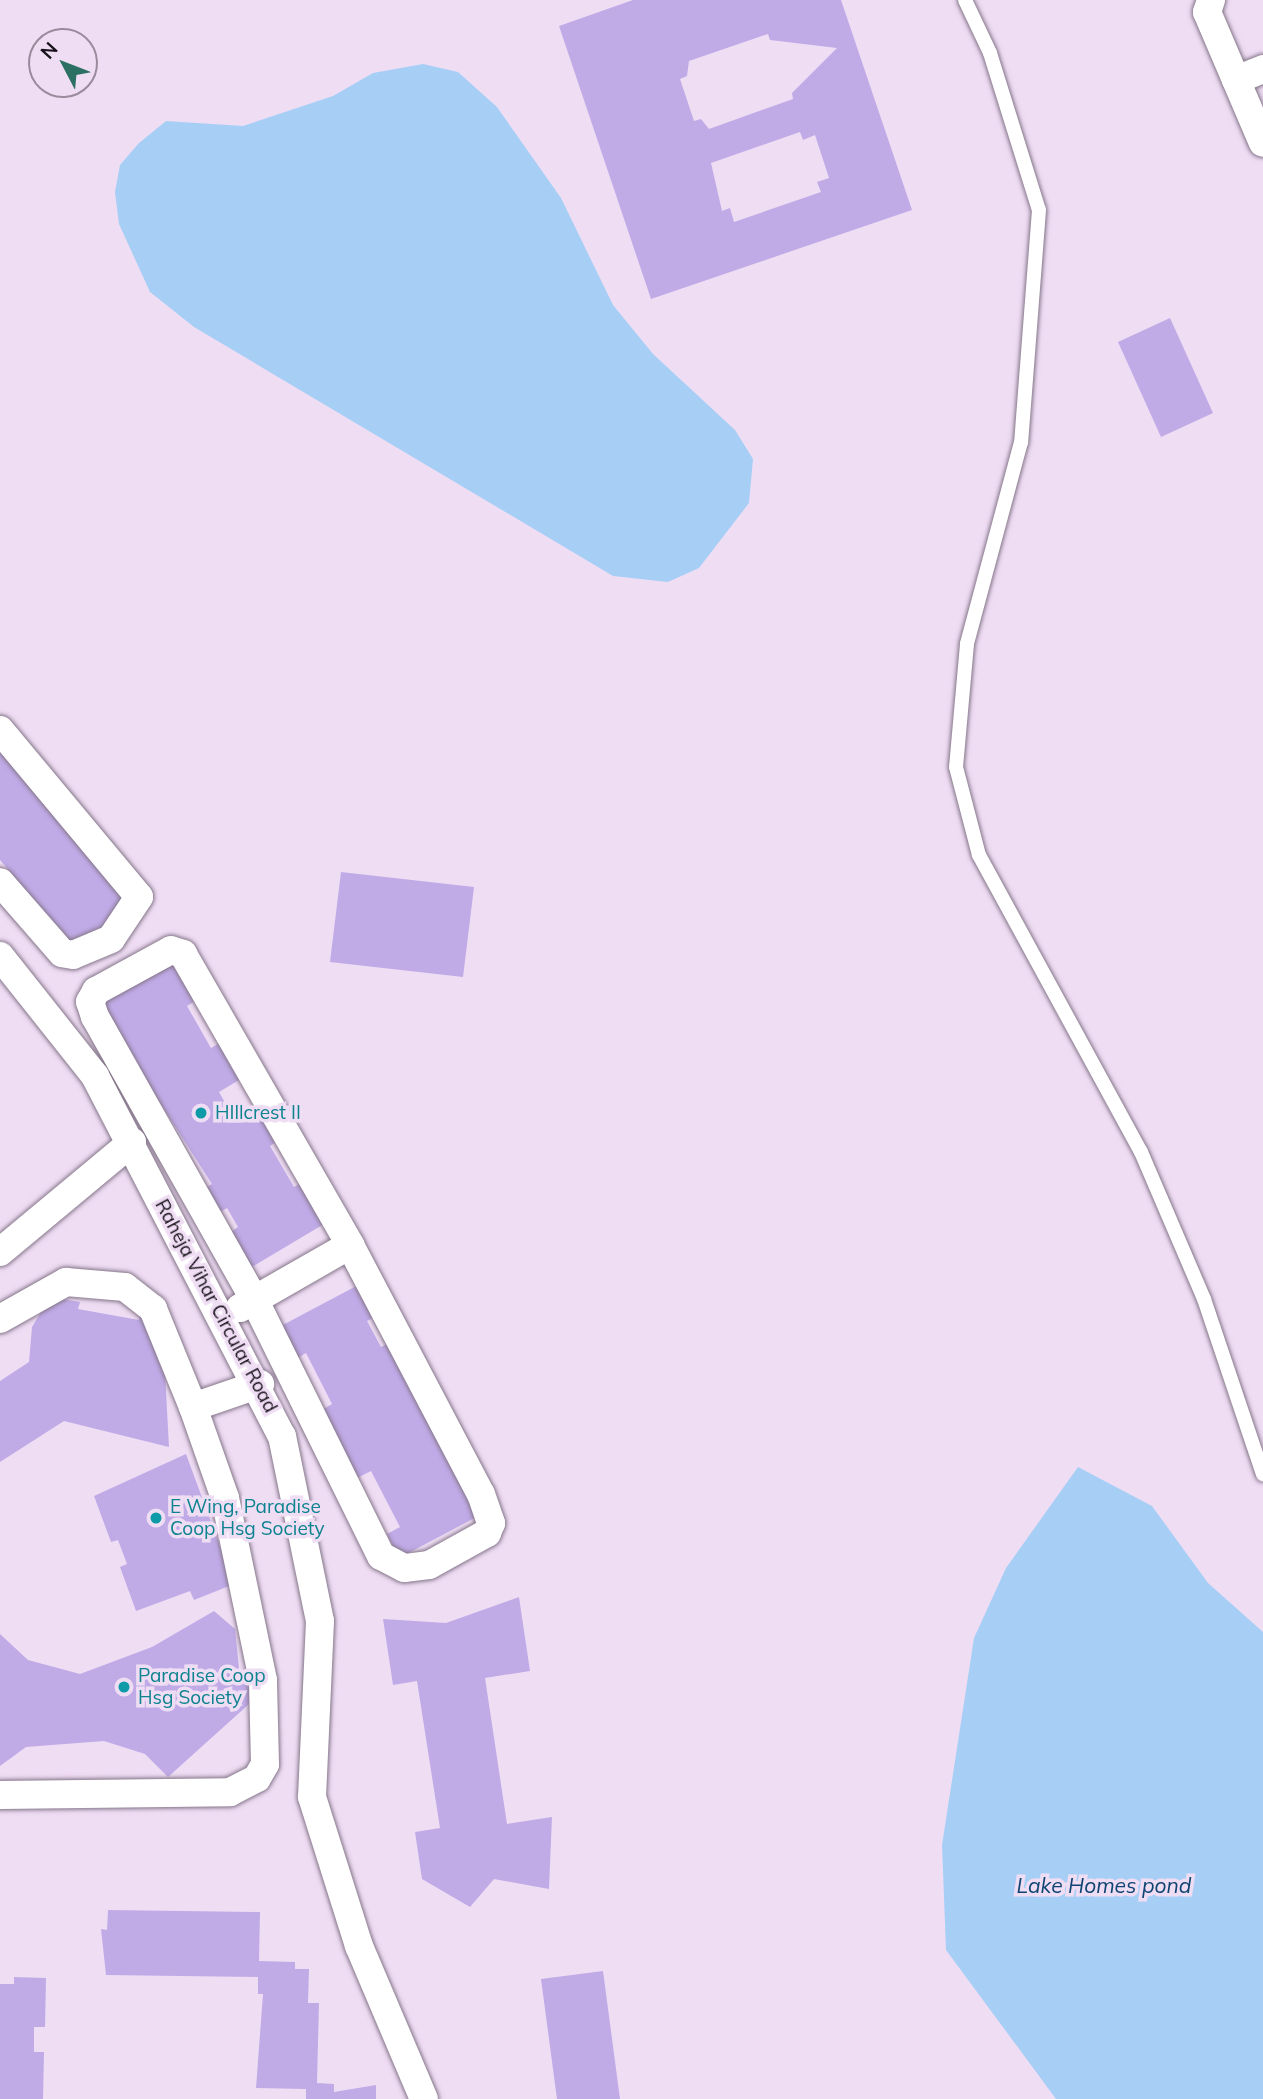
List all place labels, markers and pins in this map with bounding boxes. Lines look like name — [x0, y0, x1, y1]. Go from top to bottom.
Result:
place label: HIllcrest II — [215, 1102, 301, 1124]
marker: HIllcrest II — [193, 1105, 209, 1121]
place label: E Wing, Paradise Coop Hsg Society — [170, 1496, 325, 1540]
marker: E Wing, Paradise Coop Hsg Society — [148, 1510, 164, 1526]
place label: Paradise Coop Hsg Society — [138, 1665, 266, 1709]
marker: Paradise Coop Hsg Society — [116, 1679, 132, 1695]

